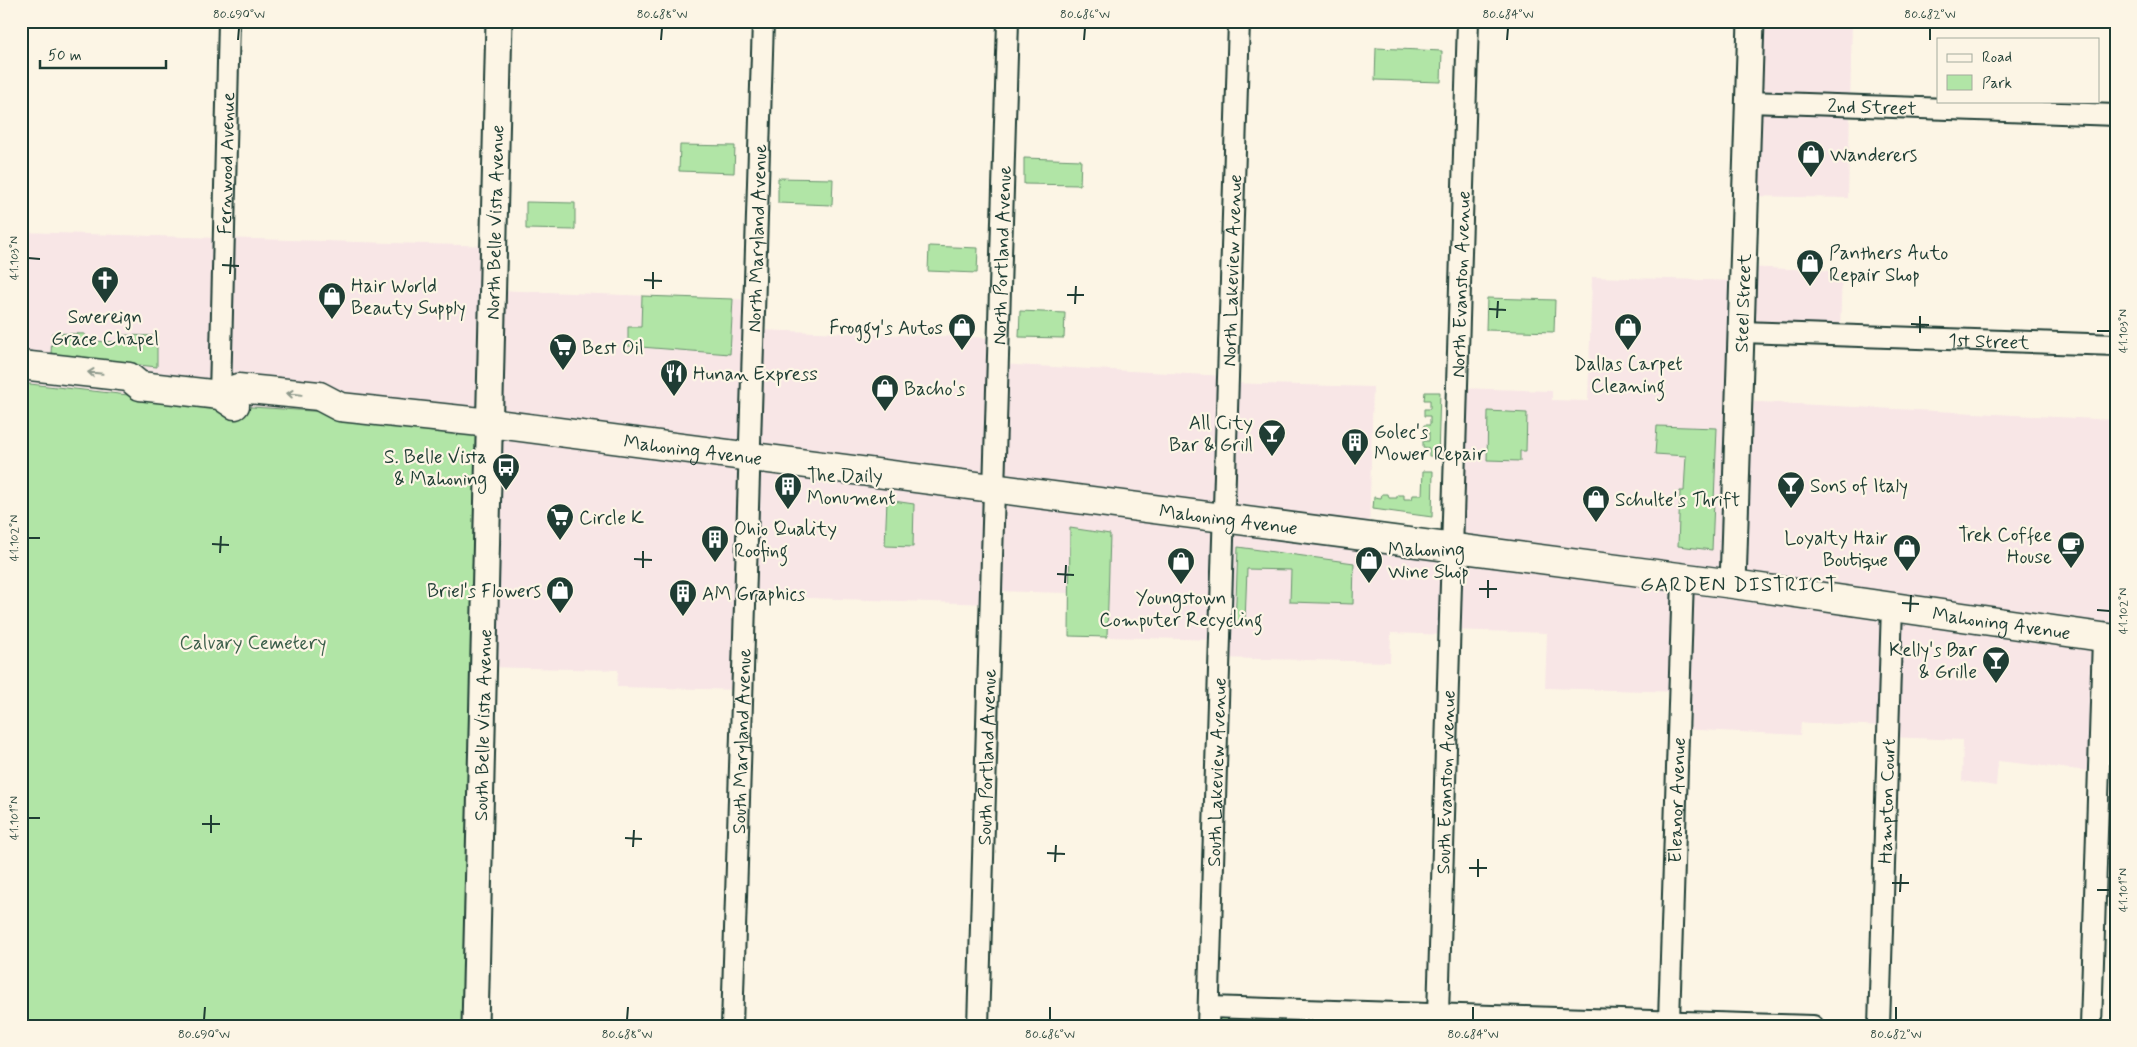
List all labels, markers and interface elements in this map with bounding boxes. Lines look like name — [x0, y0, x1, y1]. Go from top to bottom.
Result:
text: 80.690°W — [213, 7, 265, 23]
text: 80.688°W — [637, 7, 687, 23]
text: 80.686°W — [1060, 7, 1110, 23]
text: 80.684°W — [1482, 7, 1534, 23]
text: 80.682°W — [1904, 7, 1956, 23]
scale bar — [40, 38, 166, 70]
legend — [1937, 38, 2100, 102]
text: 50 m — [48, 46, 82, 66]
text: Road — [1982, 48, 2012, 68]
text: Park — [1982, 74, 2012, 94]
street label: Fernwood Avenue — [213, 92, 241, 235]
street label: 2nd Street — [1827, 94, 1917, 122]
street label: North Belle Vista Avenue — [481, 124, 511, 320]
shop icon: Wanderers — [1796, 139, 1826, 178]
place label: Wanderers — [1830, 143, 1917, 168]
street label: North Maryland Avenue — [742, 144, 773, 333]
street label: North Portland Avenue — [987, 165, 1018, 345]
street label: North Lakeview Avenue — [1217, 174, 1248, 367]
street label: North Evanston Avenue — [1446, 190, 1477, 378]
text: 41.103°N — [7, 236, 23, 280]
place label: Panthers Auto Repair Shop — [1829, 241, 1948, 288]
shop icon: Panthers Auto Repair Shop — [1795, 248, 1825, 287]
street label: Steel Street — [1729, 253, 1758, 353]
church icon: Sovereign Grace Chapel — [90, 265, 120, 304]
place label: Hair World Beauty Supply — [351, 274, 466, 322]
shop icon: Hair World Beauty Supply — [317, 281, 347, 320]
place label: Sovereign Grace Chapel — [51, 305, 159, 352]
text: 41.103°N — [2116, 309, 2132, 353]
shop icon: Froggy's Autos — [947, 312, 977, 351]
shop icon: Dallas Carpet Cleaning — [1613, 312, 1643, 351]
place label: Froggy's Autos — [829, 316, 943, 344]
street label: 1st Street — [1948, 328, 2030, 356]
supermarket icon: Best Oil — [548, 332, 578, 371]
place label: Best Oil — [582, 336, 644, 361]
place label: Dallas Carpet Cleaning — [1573, 352, 1683, 402]
restaurant icon: Hunan Express — [659, 358, 689, 397]
place label: Hunan Express — [693, 362, 818, 387]
one-way arrow — [87, 368, 103, 378]
shop icon: Bacho's — [870, 373, 900, 412]
place label: Bacho's — [904, 377, 966, 402]
one-way arrow — [286, 389, 302, 399]
place label: All City Bar & Grill — [1169, 411, 1253, 458]
bar icon: All City Bar & Grill — [1257, 418, 1287, 457]
place label: Golec's Mower Repair — [1374, 420, 1486, 467]
building icon: Golec's Mower Repair — [1340, 427, 1370, 466]
street label: Mahoning Avenue — [622, 429, 764, 472]
place label: S. Belle Vista & Mahoning — [384, 445, 487, 494]
bus stop icon: S. Belle Vista & Mahoning — [491, 452, 521, 491]
place label: The Daily Monument — [807, 464, 896, 511]
bar icon: Sons of Italy — [1776, 470, 1806, 509]
building icon: The Daily Monument — [773, 471, 803, 510]
place label: Sons of Italy — [1810, 474, 1908, 500]
shop icon: Schulte's Thrift — [1581, 484, 1611, 523]
place label: Schulte's Thrift — [1615, 488, 1740, 513]
street label: Mahoning Avenue — [1158, 499, 1299, 541]
supermarket icon: Circle K — [545, 502, 575, 541]
place label: Circle K — [579, 506, 644, 531]
text: 41.102°N — [7, 515, 23, 561]
place label: Ohio Quality Roofing — [734, 517, 837, 567]
place label: Trek Coffee House — [1958, 523, 2052, 570]
building icon: Ohio Quality Roofing — [700, 524, 730, 563]
place label: Loyalty Hair Boutique — [1784, 526, 1888, 573]
cafe icon: Trek Coffee House — [2056, 530, 2086, 569]
shop icon: Loyalty Hair Boutique — [1892, 533, 1922, 572]
place label: Mahoning Wine Shop — [1388, 538, 1469, 585]
shop icon: Mahoning Wine Shop — [1354, 545, 1384, 584]
shop icon: Youngstown Computer Recycling — [1166, 546, 1196, 585]
district label: GARDEN DISTRICT — [1640, 571, 1838, 599]
shop icon: Briel's Flowers — [545, 575, 575, 614]
building icon: AM Graphics — [668, 578, 698, 617]
place label: Briel's Flowers — [427, 579, 541, 604]
place label: AM Graphics — [702, 582, 806, 607]
place label: Youngstown Computer Recycling — [1099, 586, 1263, 636]
text: 41.102°N — [2116, 588, 2132, 634]
street label: Mahoning Avenue — [1931, 602, 2072, 646]
street label: South Belle Vista Avenue — [469, 629, 498, 821]
park label: Calvary Cemetery — [180, 631, 326, 657]
place label: Kelly's Bar & Grille — [1889, 638, 1977, 685]
bar icon: Kelly's Bar & Grille — [1981, 645, 2011, 684]
street label: South Maryland Avenue — [727, 648, 758, 834]
street label: South Portland Avenue — [972, 668, 1003, 846]
street label: South Lakeview Avenue — [1202, 677, 1233, 867]
street label: South Evanston Avenue — [1431, 690, 1462, 875]
street label: Eleanor Avenue — [1663, 737, 1692, 863]
street label: Hampton Court — [1873, 738, 1902, 864]
text: 41.101°N — [7, 796, 23, 840]
text: 41.101°N — [2116, 868, 2132, 912]
text: 80.690°W — [178, 1027, 230, 1043]
text: 80.688°W — [602, 1027, 652, 1043]
text: 80.686°W — [1025, 1027, 1075, 1043]
text: 80.684°W — [1447, 1027, 1499, 1043]
text: 80.682°W — [1870, 1027, 1922, 1043]

